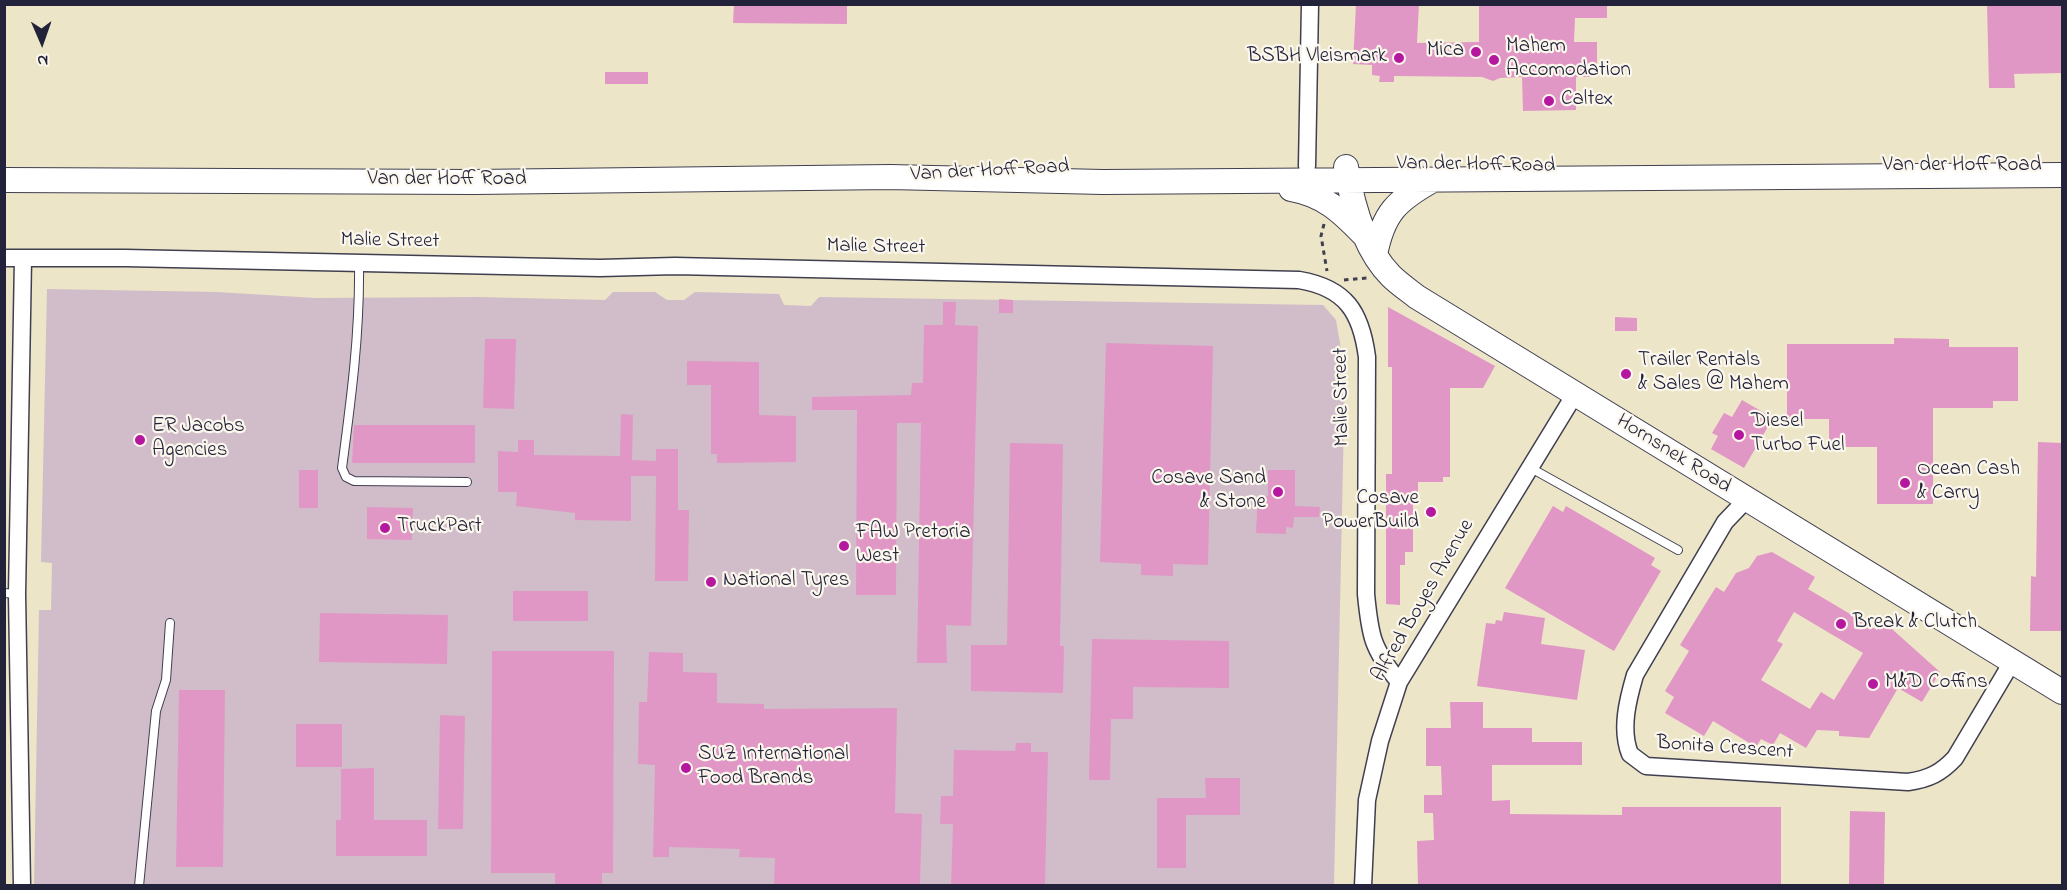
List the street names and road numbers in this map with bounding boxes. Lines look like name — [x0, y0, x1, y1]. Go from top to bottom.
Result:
street label: Van der Hoff Road — [1396, 152, 1556, 180]
street label: Van der Hoff Road — [1883, 154, 2041, 180]
street label: Van der Hoff Road — [910, 155, 1070, 189]
street label: Van der Hoff Road — [368, 168, 526, 194]
street label: Malie Street — [340, 229, 440, 255]
street label: Malie Street — [826, 235, 926, 261]
street label: Malie Street — [1330, 347, 1356, 447]
street label: Hornsnek Road — [1611, 410, 1735, 500]
street label: Alfred Boyes Avenue — [1367, 515, 1481, 687]
street label: Bonita Crescent — [1656, 732, 1794, 766]

